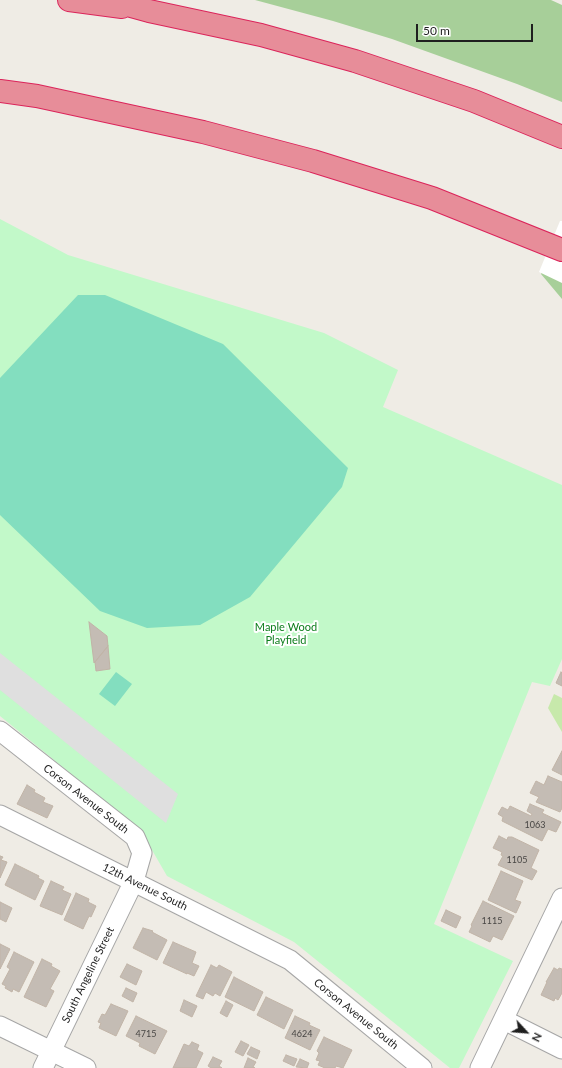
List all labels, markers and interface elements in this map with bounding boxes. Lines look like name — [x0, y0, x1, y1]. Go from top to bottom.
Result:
scale bar — [418, 16, 535, 42]
text: 50 m — [423, 23, 450, 38]
park label: Maple Wood Playfield — [255, 620, 317, 646]
street label: Corson Avenue South — [41, 761, 131, 837]
house number: 1063 — [525, 820, 545, 830]
house number: 1105 — [507, 855, 527, 865]
street label: 12th Avenue South — [100, 861, 190, 913]
house number: 1115 — [482, 916, 502, 926]
street label: South Angeline Street — [59, 925, 117, 1025]
street label: Corson Avenue South — [311, 976, 401, 1052]
north arrow — [506, 1012, 546, 1052]
house number: 4715 — [136, 1029, 156, 1039]
house number: 4624 — [292, 1029, 312, 1039]
text: N — [530, 1031, 545, 1044]

